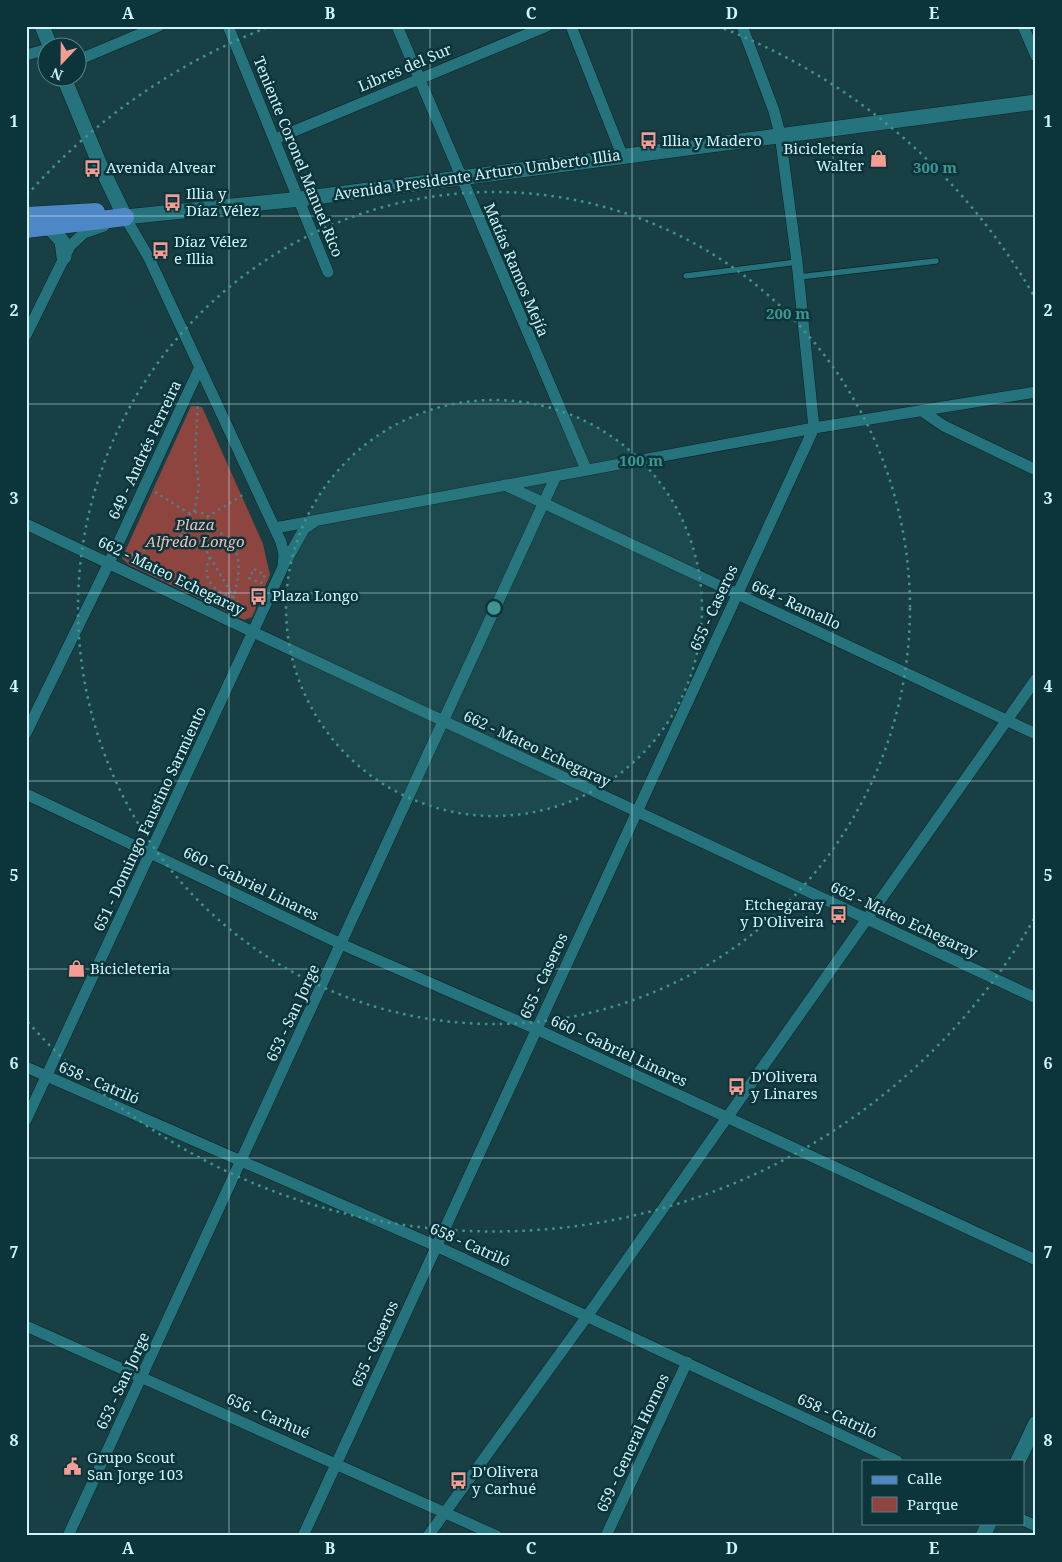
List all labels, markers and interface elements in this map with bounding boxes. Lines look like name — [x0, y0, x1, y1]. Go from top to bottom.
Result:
text: A — [122, 2, 135, 24]
text: B — [325, 2, 336, 24]
text: C — [526, 2, 537, 24]
text: D — [726, 2, 738, 24]
text: E — [929, 2, 939, 24]
north arrow — [38, 38, 88, 88]
street label: Libres del Sur — [355, 38, 454, 96]
street label: Teniente Coronel Manuel Rico — [249, 53, 348, 260]
text: N — [48, 64, 66, 85]
text: 1 — [9, 110, 19, 132]
text: 1 — [1043, 110, 1053, 132]
place label: Illia y Madero — [662, 130, 762, 150]
bus stop icon: Illia y Madero — [638, 131, 658, 151]
place label: Bicicletería Walter — [784, 138, 864, 175]
street label: Avenida Presidente Arturo Umberto Illia — [332, 144, 622, 204]
shop icon: Bicicletería Walter — [868, 148, 888, 168]
place label: Avenida Alvear — [106, 157, 216, 177]
text: 300 m — [913, 157, 957, 177]
bus stop icon: Avenida Alvear — [82, 158, 102, 178]
place label: Illia y Díaz Vélez — [186, 183, 259, 220]
bus stop icon: Illia y Díaz Vélez — [162, 193, 182, 213]
street label: Matías Ramos Mejía — [480, 200, 554, 339]
place label: Díaz Vélez e Illia — [174, 231, 247, 268]
bus stop icon: Díaz Vélez e Illia — [150, 241, 170, 261]
text: 2 — [9, 299, 19, 321]
text: 2 — [1043, 299, 1053, 321]
text: 200 m — [766, 303, 810, 323]
street label: 649 - Andrés Ferreira — [103, 377, 185, 522]
text: 100 m — [619, 450, 663, 470]
text: 3 — [9, 487, 19, 509]
text: 3 — [1043, 487, 1053, 509]
park label: Plaza Alfredo Longo — [144, 514, 245, 551]
street label: 662 - Mateo Echegaray — [95, 531, 248, 619]
street label: 655 - Caseros — [684, 561, 742, 654]
street label: 664 - Ramallo — [748, 575, 844, 634]
place label: Plaza Longo — [272, 585, 359, 605]
bus stop icon: Plaza Longo — [248, 586, 268, 606]
centre of rings — [485, 599, 503, 617]
text: 4 — [9, 675, 19, 697]
text: 4 — [1043, 675, 1053, 697]
street label: 651 - Domingo Faustino Sarmiento — [88, 703, 210, 934]
street label: 662 - Mateo Echegaray — [461, 705, 615, 791]
street label: 660 - Gabriel Linares — [180, 842, 323, 925]
text: 5 — [9, 864, 19, 886]
text: 5 — [1043, 864, 1053, 886]
street label: 662 - Mateo Echegaray — [828, 876, 982, 962]
place label: Etchegaray y D'Oliveira — [740, 894, 825, 931]
bus stop icon: Etchegaray y D'Oliveira — [828, 904, 848, 924]
street label: 655 - Caseros — [514, 929, 572, 1022]
place label: Bicicleteria — [90, 958, 170, 978]
shop icon: Bicicleteria — [66, 959, 86, 979]
street label: 653 - San Jorge — [261, 961, 323, 1064]
street label: 660 - Gabriel Linares — [548, 1010, 691, 1091]
text: 6 — [9, 1052, 19, 1074]
text: 6 — [1043, 1052, 1053, 1074]
street label: 658 - Catriló — [56, 1056, 143, 1108]
place label: D'Olivera y Linares — [751, 1066, 818, 1103]
bus stop icon: D'Olivera y Linares — [727, 1076, 747, 1096]
street label: 658 - Catriló — [427, 1218, 514, 1271]
text: 7 — [9, 1241, 19, 1263]
text: 7 — [1043, 1241, 1053, 1263]
street label: 655 - Caseros — [346, 1297, 402, 1390]
street label: 653 - San Jorge — [91, 1329, 153, 1432]
street label: 659 - General Hornos — [591, 1370, 673, 1515]
street label: 656 - Carhué — [224, 1388, 313, 1442]
street label: 658 - Catriló — [794, 1388, 880, 1442]
text: 8 — [9, 1429, 19, 1451]
text: 8 — [1043, 1429, 1053, 1451]
place label: Grupo Scout San Jorge 103 — [87, 1447, 183, 1484]
public building icon: Grupo Scout San Jorge 103 — [63, 1457, 83, 1477]
legend — [862, 1460, 1024, 1524]
place label: D'Olivera y Carhué — [472, 1461, 539, 1498]
text: Calle — [907, 1468, 942, 1488]
bus stop icon: D'Olivera y Carhué — [448, 1471, 468, 1491]
text: Parque — [907, 1494, 958, 1514]
text: A — [122, 1537, 135, 1559]
text: B — [325, 1537, 336, 1559]
text: C — [526, 1537, 537, 1559]
text: D — [726, 1537, 738, 1559]
text: E — [929, 1537, 939, 1559]

